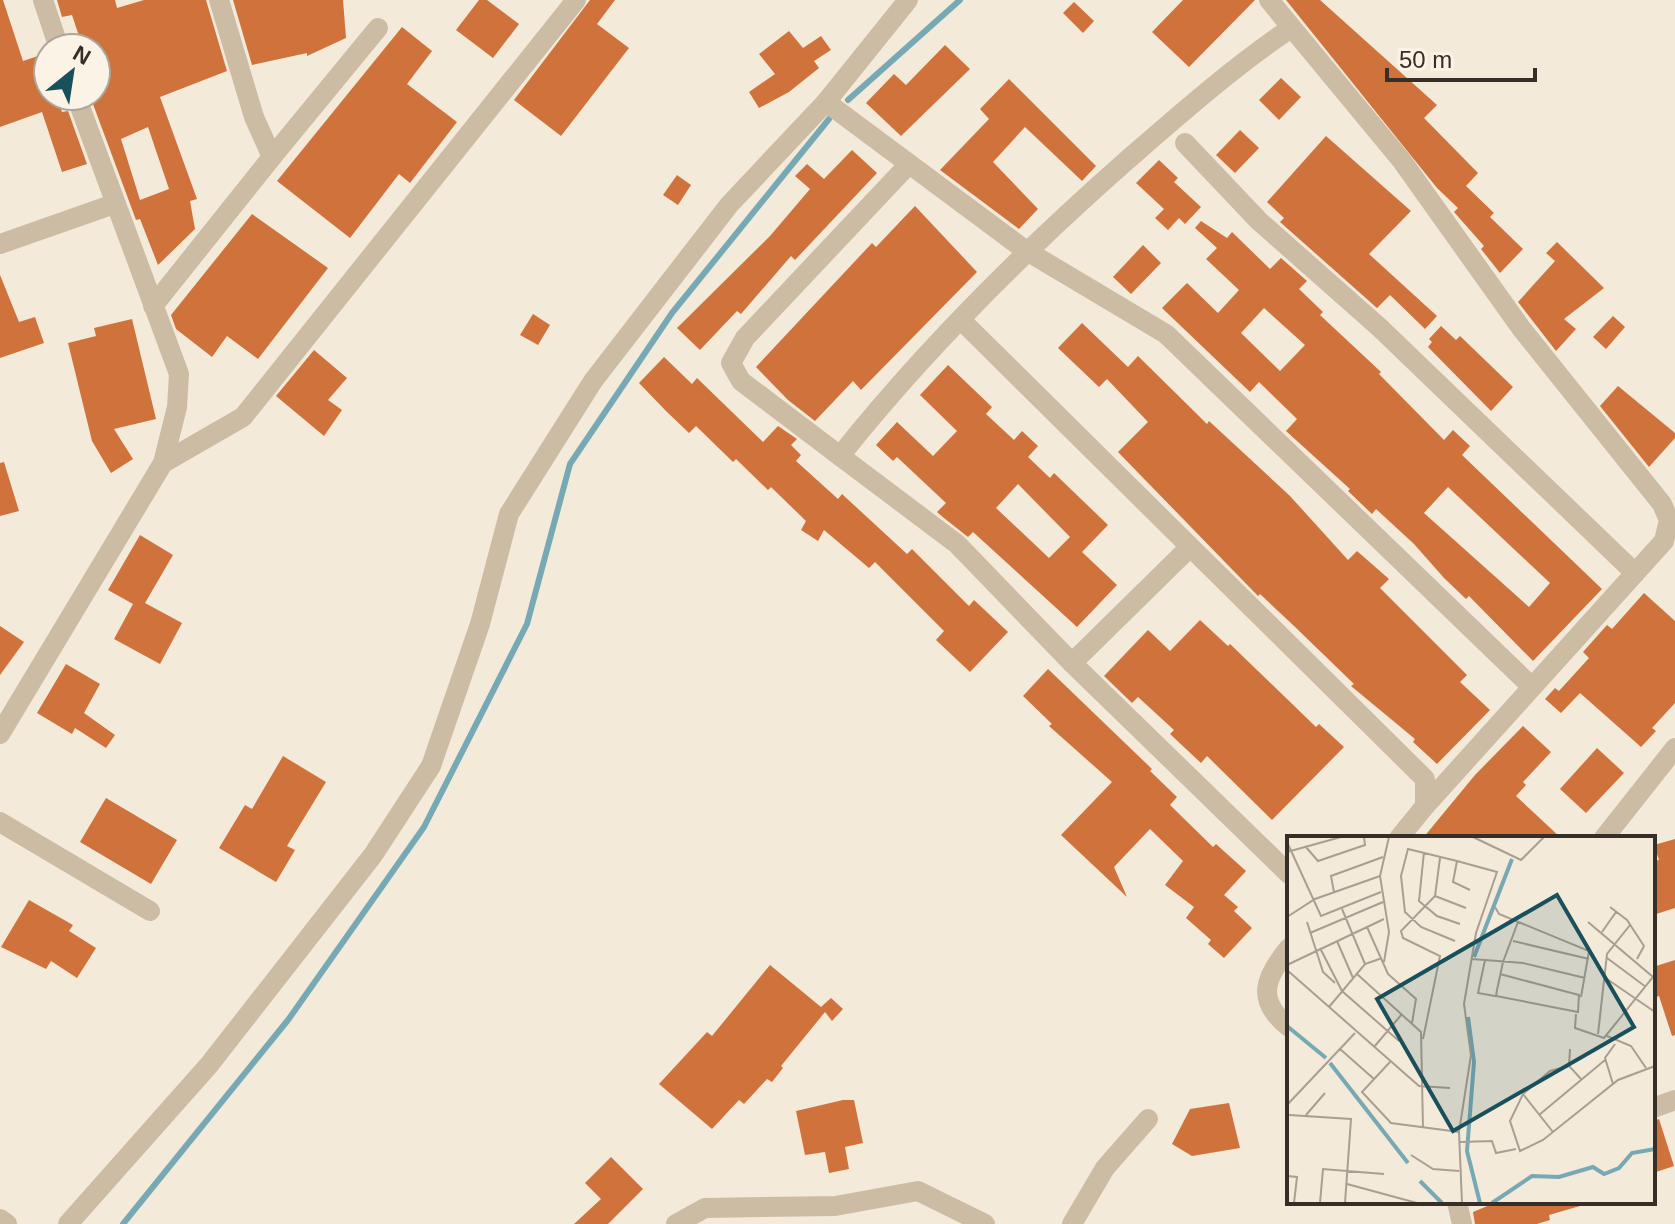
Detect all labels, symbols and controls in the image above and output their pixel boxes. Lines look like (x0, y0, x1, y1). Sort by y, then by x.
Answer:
north arrow (32, 32, 112, 112)
scale bar (1387, 32, 1535, 82)
text: N (69, 40, 95, 70)
text: 50 m (1399, 46, 1452, 73)
inset map (1287, 836, 1655, 1204)

